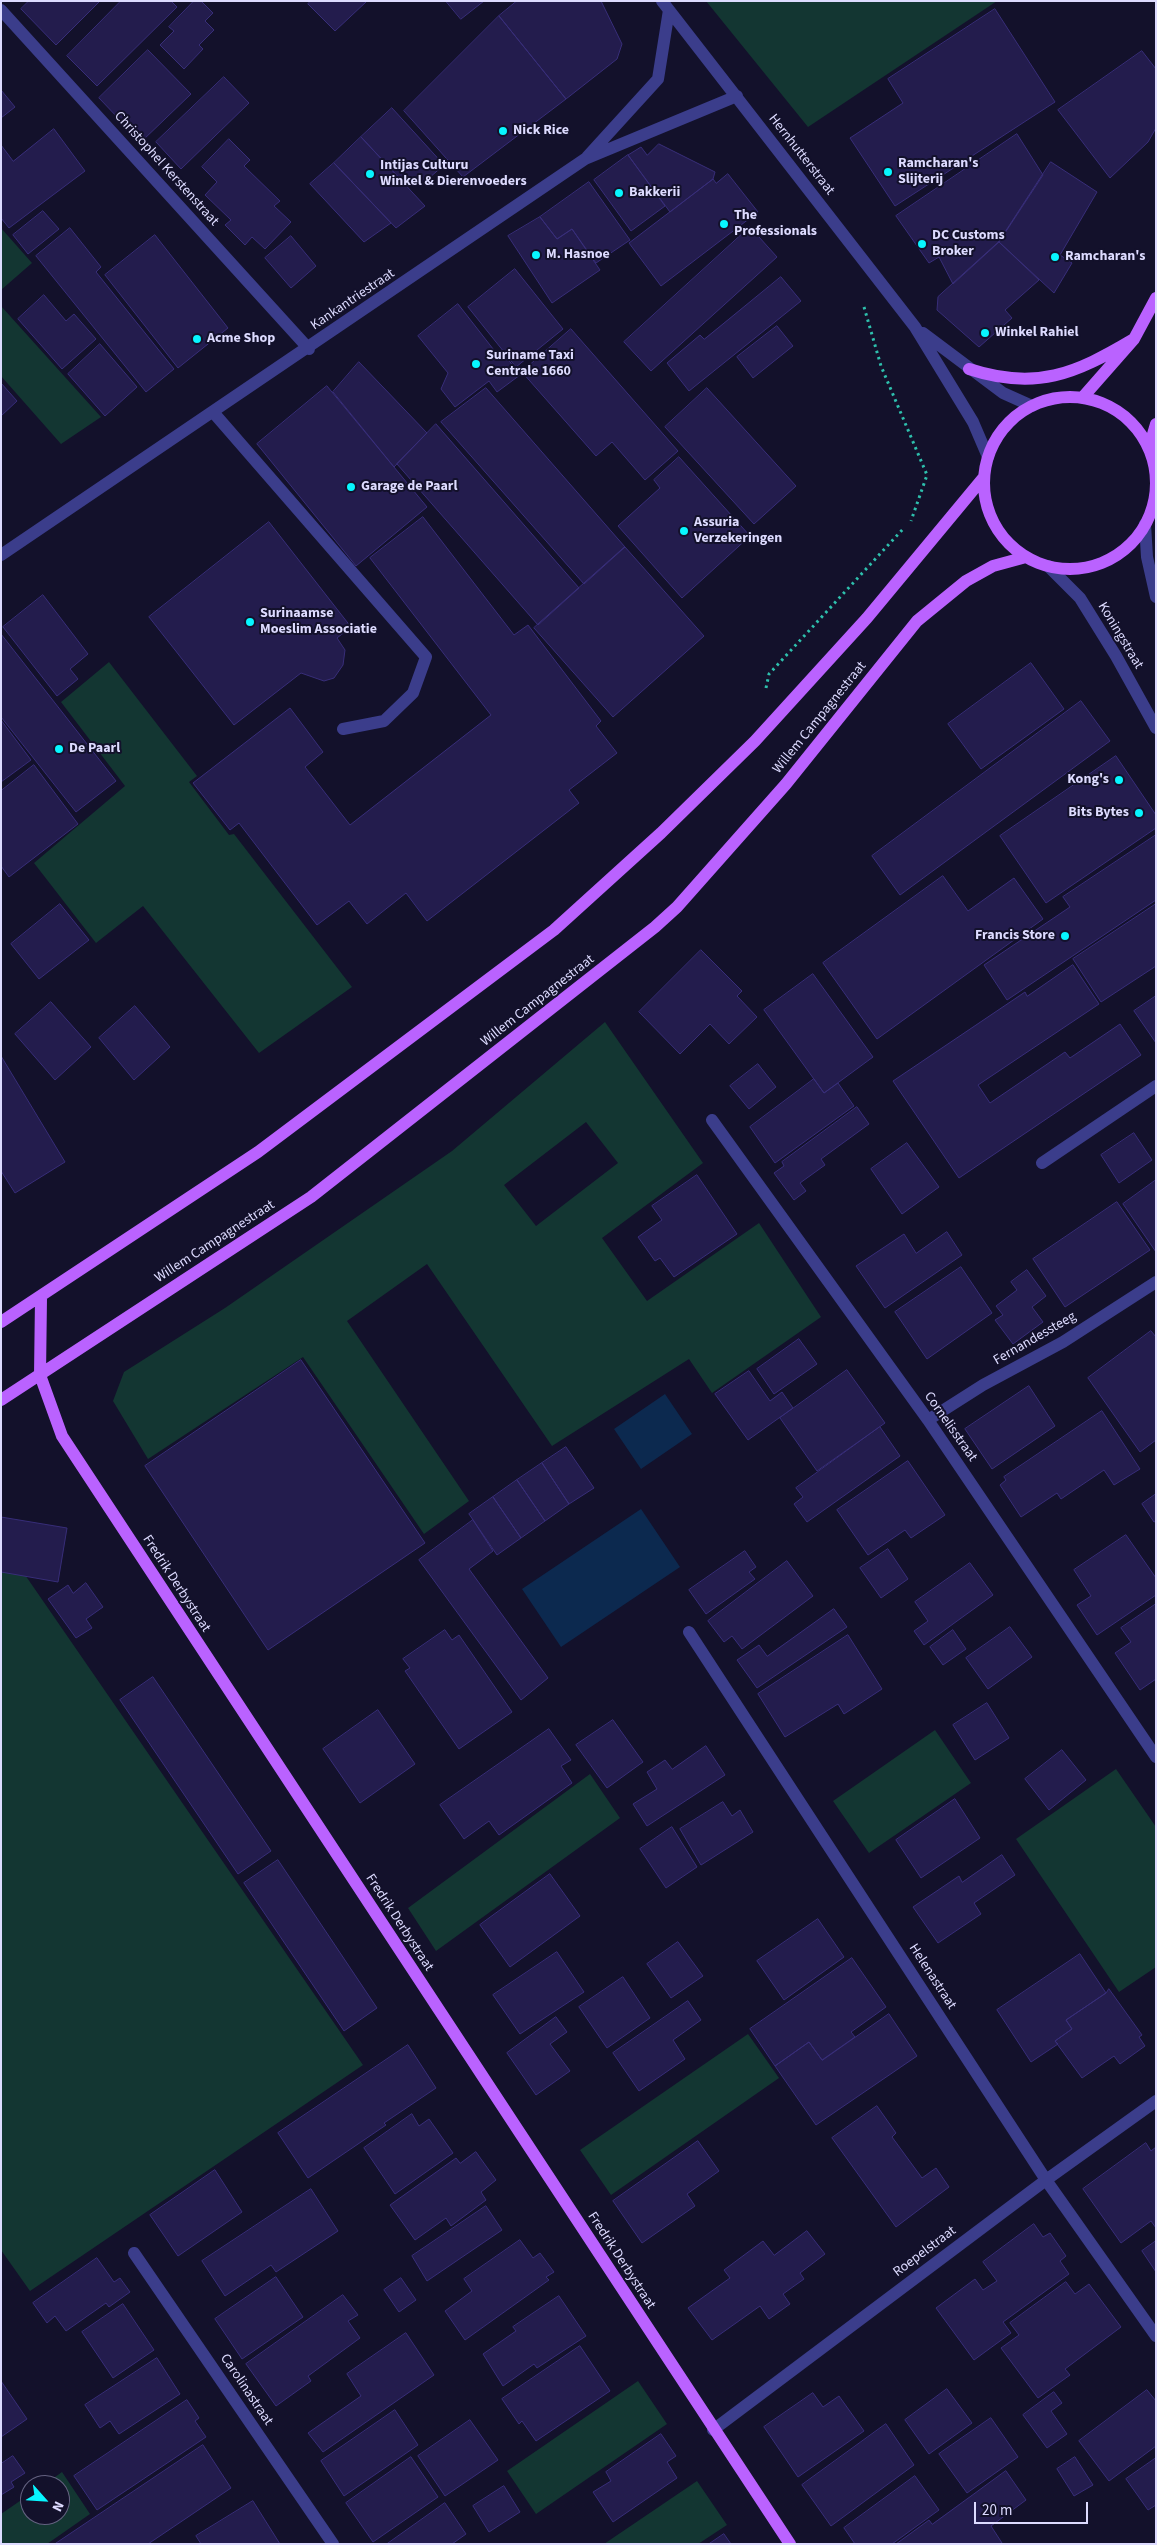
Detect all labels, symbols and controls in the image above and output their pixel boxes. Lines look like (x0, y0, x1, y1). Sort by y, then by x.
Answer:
street label: Christophel Kerstenstraat (110, 108, 222, 230)
street label: Hernhutterstraat (764, 111, 838, 199)
place label: Nick Rice (513, 123, 569, 139)
marker: Nick Rice (497, 125, 509, 137)
place label: Ramcharan's Slijterij (898, 156, 978, 188)
place label: Intijas Culturu Winkel & Dierenvoeders (380, 158, 527, 190)
marker: Ramcharan's Slijterij (882, 166, 894, 178)
marker: Intijas Culturu Winkel & Dierenvoeders (364, 168, 376, 180)
place label: Bakkerii (629, 185, 680, 201)
marker: Bakkerii (613, 187, 625, 199)
place label: The Professionals (734, 208, 817, 240)
marker: The Professionals (718, 218, 730, 230)
place label: DC Customs Broker (932, 228, 1005, 260)
marker: DC Customs Broker (916, 238, 928, 250)
place label: M. Hasnoe (546, 247, 610, 263)
marker: M. Hasnoe (530, 249, 542, 261)
place label: Ramcharan's (1065, 249, 1145, 265)
marker: Ramcharan's (1049, 251, 1061, 263)
street label: Kankantriestraat (308, 266, 398, 334)
place label: Winkel Rahiel (995, 325, 1079, 341)
marker: Winkel Rahiel (979, 327, 991, 339)
place label: Acme Shop (207, 331, 275, 347)
marker: Acme Shop (191, 333, 203, 345)
place label: Suriname Taxi Centrale 1660 (486, 348, 574, 381)
marker: Suriname Taxi Centrale 1660 (470, 358, 482, 370)
place label: Garage de Paarl (361, 479, 457, 495)
marker: Garage de Paarl (345, 481, 357, 493)
place label: Assuria Verzekeringen (694, 515, 782, 548)
marker: Assuria Verzekeringen (678, 525, 690, 537)
street label: Koningstraat (1094, 600, 1146, 672)
place label: Surinaamse Moeslim Associatie (260, 606, 377, 638)
marker: Surinaamse Moeslim Associatie (244, 616, 256, 628)
street label: Willem Campagnestraat (770, 659, 870, 777)
place label: De Paarl (69, 741, 120, 757)
marker: De Paarl (53, 743, 65, 755)
place label: Kong's (1067, 772, 1109, 788)
marker: Kong's (1113, 774, 1125, 786)
place label: Bits Bytes (1068, 805, 1129, 821)
marker: Bits Bytes (1133, 807, 1145, 819)
place label: Francis Store (975, 928, 1055, 944)
marker: Francis Store (1059, 930, 1071, 942)
street label: Willem Campagnestraat (478, 951, 598, 1051)
street label: Willem Campagnestraat (152, 1197, 278, 1287)
street label: Fernandessteeg (991, 1309, 1079, 1369)
street label: Cornelisstraat (920, 1389, 980, 1465)
street label: Fredrik Derbystraat (138, 1532, 214, 1636)
street label: Fredrik Derbystraat (361, 1871, 437, 1975)
street label: Helenastraat (905, 1941, 959, 2013)
street label: Fredrik Derbystraat (583, 2209, 659, 2313)
street label: Roepelstraat (890, 2223, 960, 2281)
street label: Carolinastraat (216, 2351, 276, 2429)
north arrow (20, 2475, 70, 2525)
scale bar (977, 2492, 1091, 2524)
text: N (47, 2498, 69, 2515)
text: 20 m (982, 2500, 1012, 2521)

